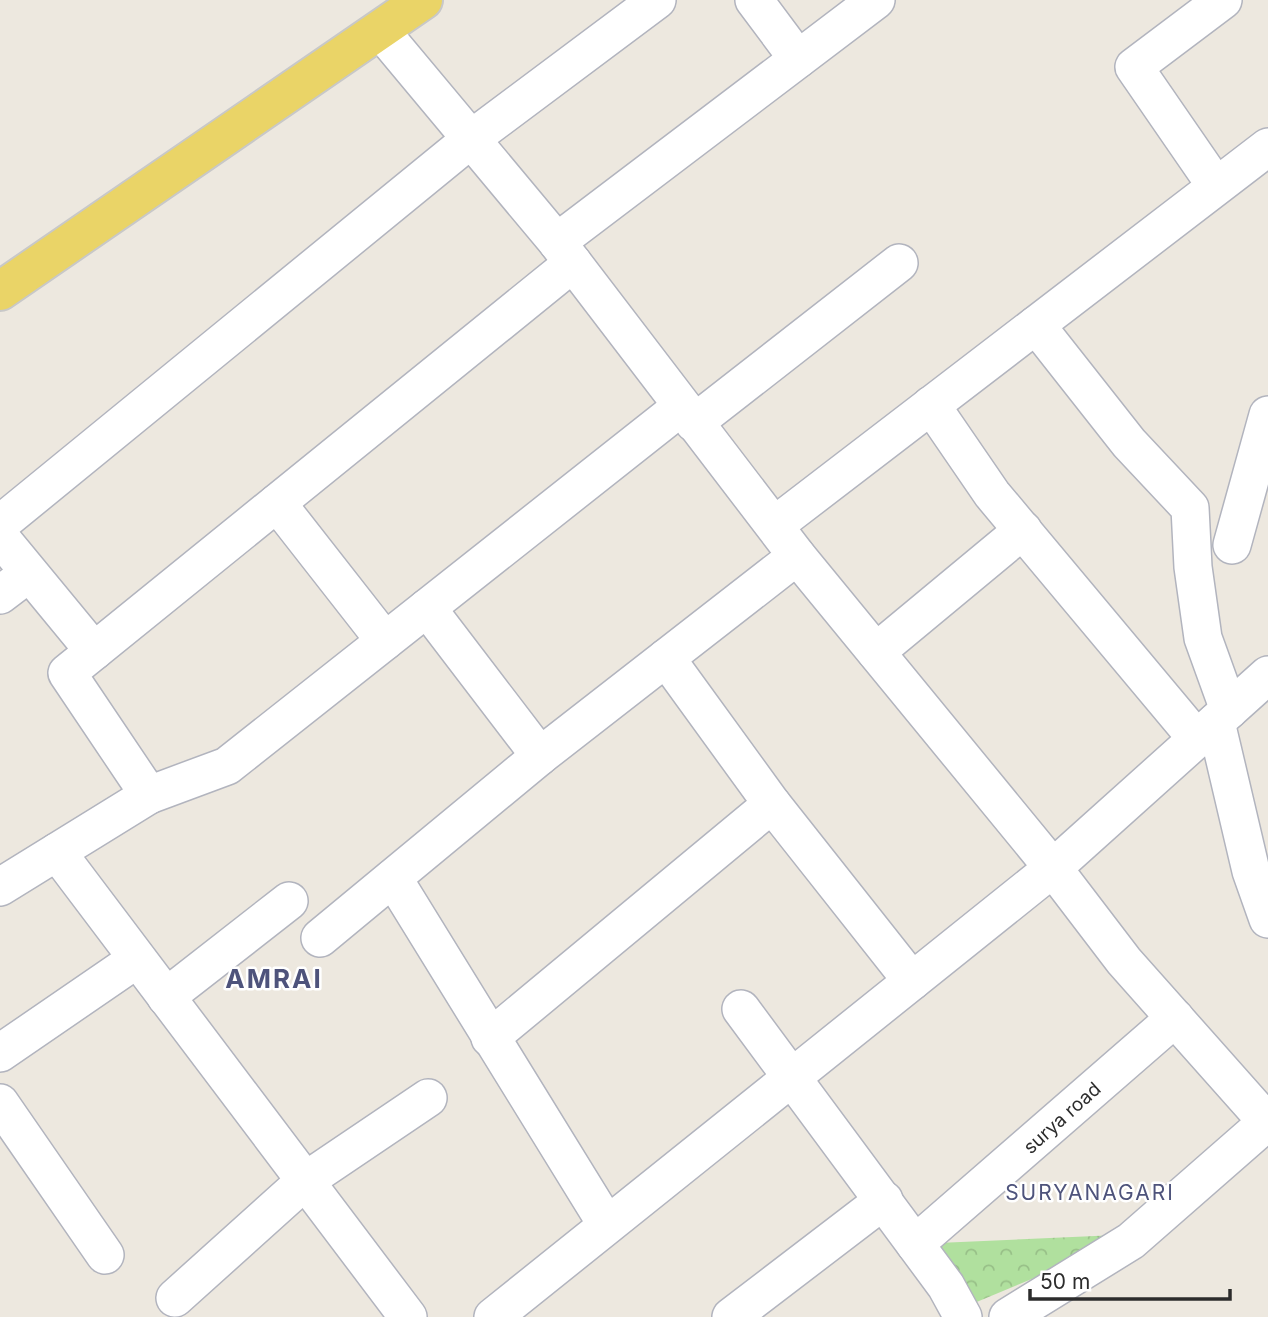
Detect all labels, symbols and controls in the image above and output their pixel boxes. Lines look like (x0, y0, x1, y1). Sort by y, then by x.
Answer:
district label: AMRAI (225, 963, 323, 994)
street label: surya road (1019, 1077, 1105, 1159)
district label: SURYANAGARI (1005, 1180, 1175, 1205)
scale bar (1030, 1258, 1230, 1302)
text: 50 m (1040, 1269, 1090, 1294)

